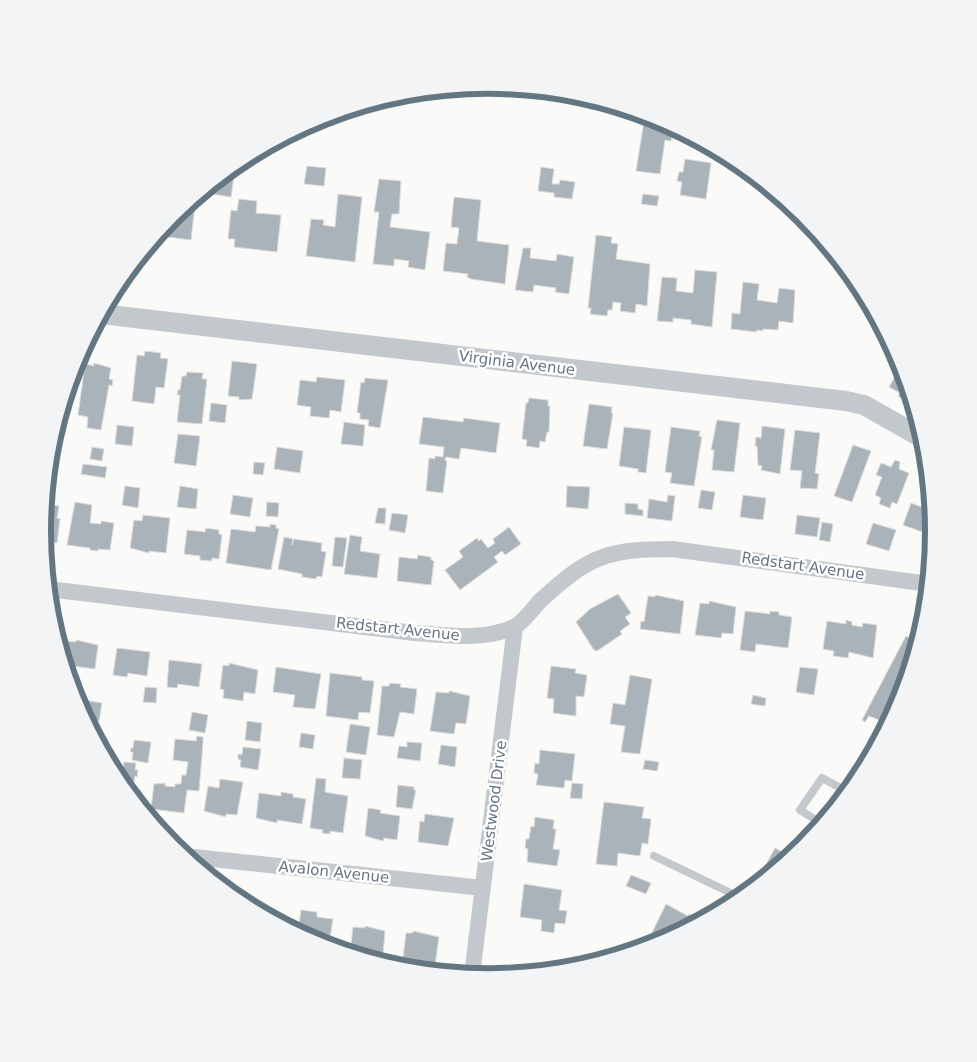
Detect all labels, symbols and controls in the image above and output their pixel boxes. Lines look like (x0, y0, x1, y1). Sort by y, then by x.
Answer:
street label: Virginia Avenue (458, 347, 576, 379)
street label: Redstart Avenue (740, 548, 866, 584)
street label: Redstart Avenue (335, 614, 461, 644)
street label: Westwood Drive (478, 739, 510, 863)
street label: Avalon Avenue (278, 857, 390, 887)

